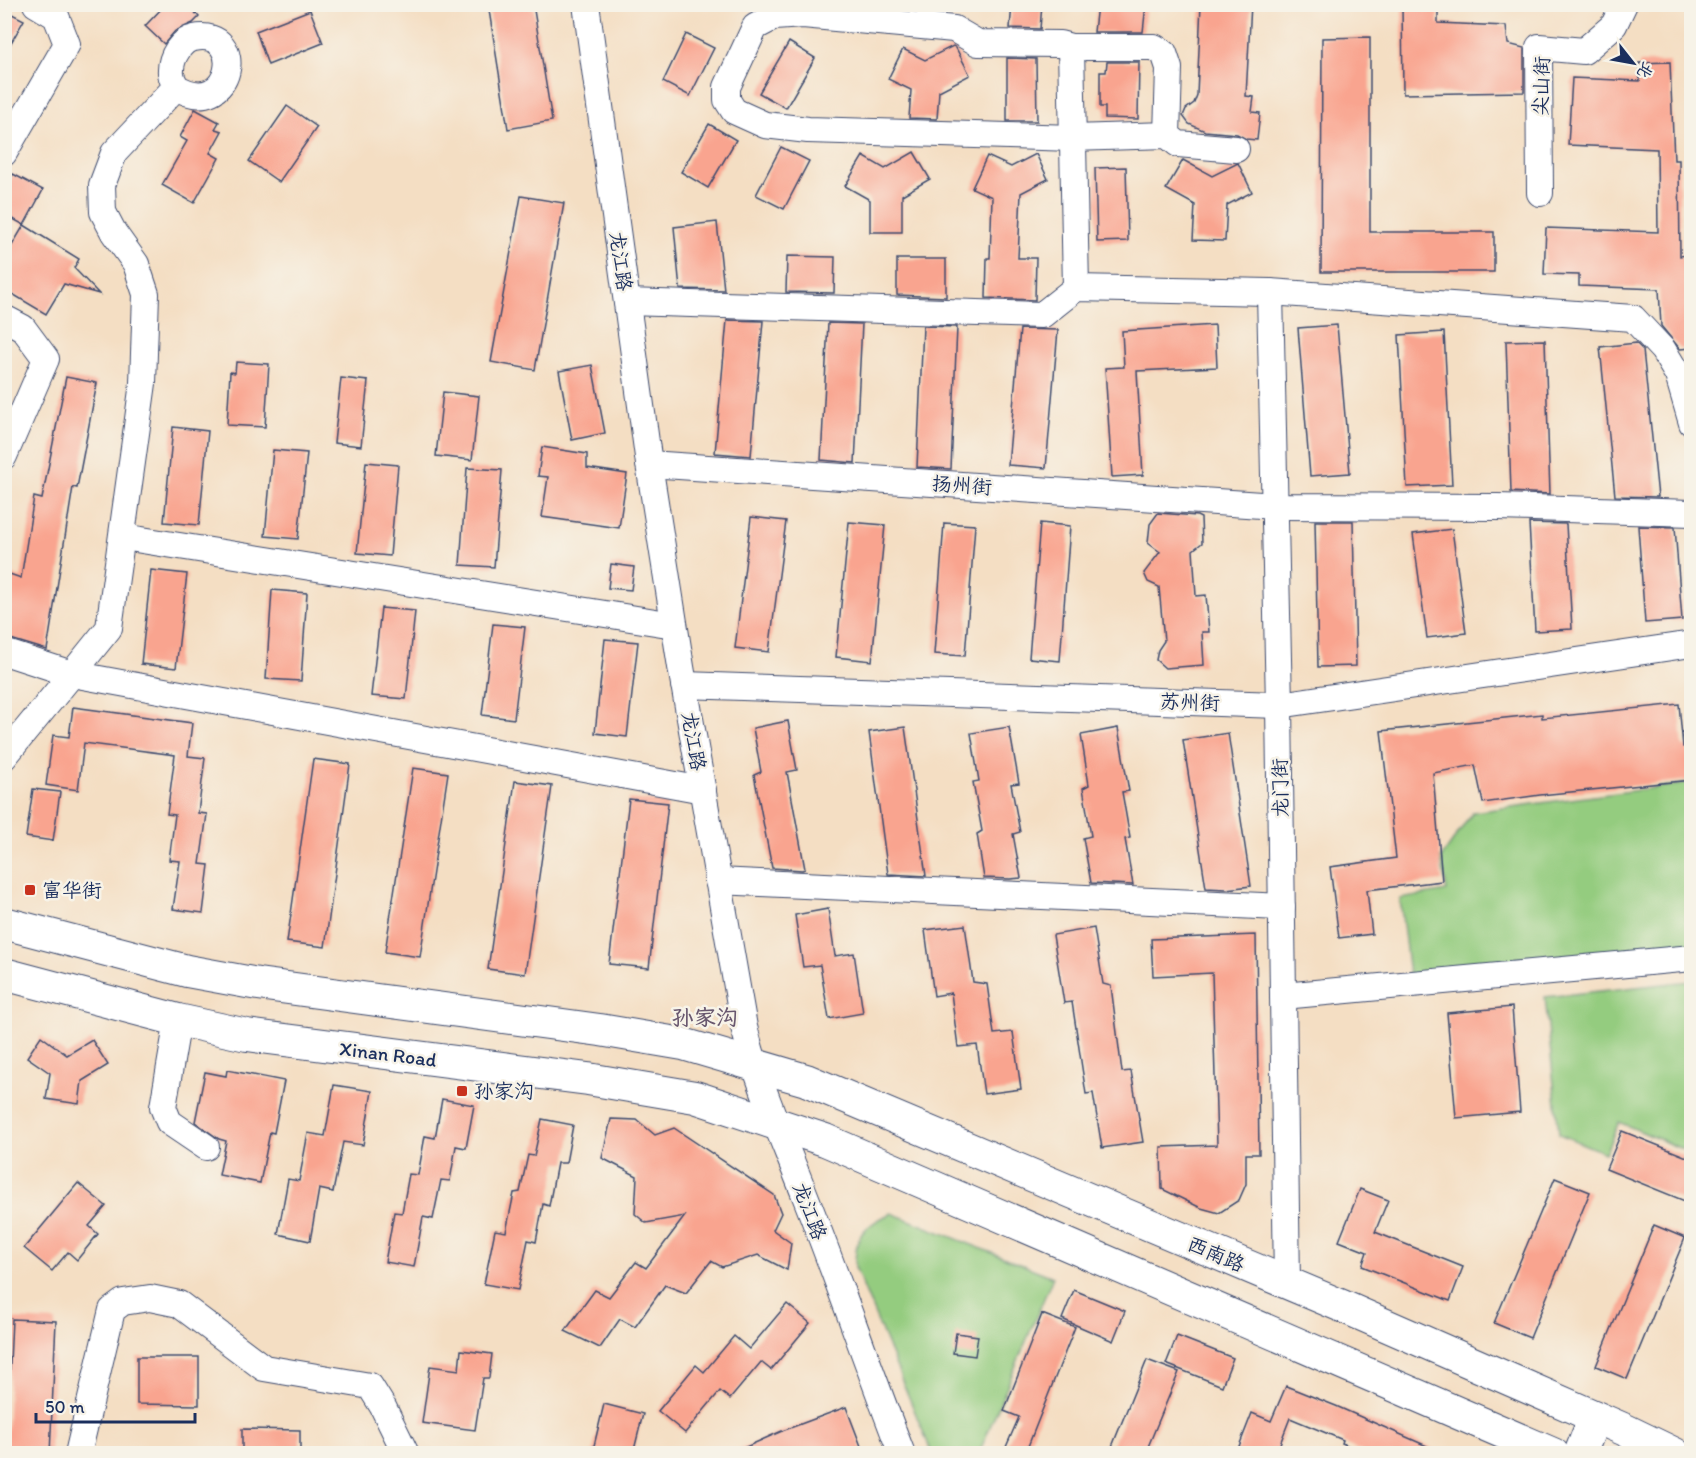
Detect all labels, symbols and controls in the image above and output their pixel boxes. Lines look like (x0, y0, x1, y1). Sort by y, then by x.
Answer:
north arrow (1603, 33, 1663, 93)
street label: 尖山街 (1528, 56, 1554, 116)
text: 北 (1633, 59, 1658, 82)
street label: 龙江路 (605, 230, 637, 293)
street label: 扬州街 (931, 471, 993, 499)
street label: 苏州街 (1160, 689, 1220, 715)
street label: 龙江路 (677, 709, 711, 774)
street label: 龙门街 (1267, 758, 1293, 818)
place label: 富华街 (42, 878, 102, 902)
marker: 富华街 (23, 883, 37, 897)
district label: 孙家沟 (672, 1004, 738, 1031)
street label: Xinan Road (338, 1036, 438, 1072)
place label: 孙家沟 (474, 1079, 534, 1103)
marker: 孙家沟 (455, 1084, 469, 1098)
street label: 龙江路 (788, 1179, 832, 1244)
street label: 西南路 (1184, 1231, 1249, 1277)
scale bar (36, 1386, 195, 1424)
text: 50 m (45, 1396, 85, 1418)

